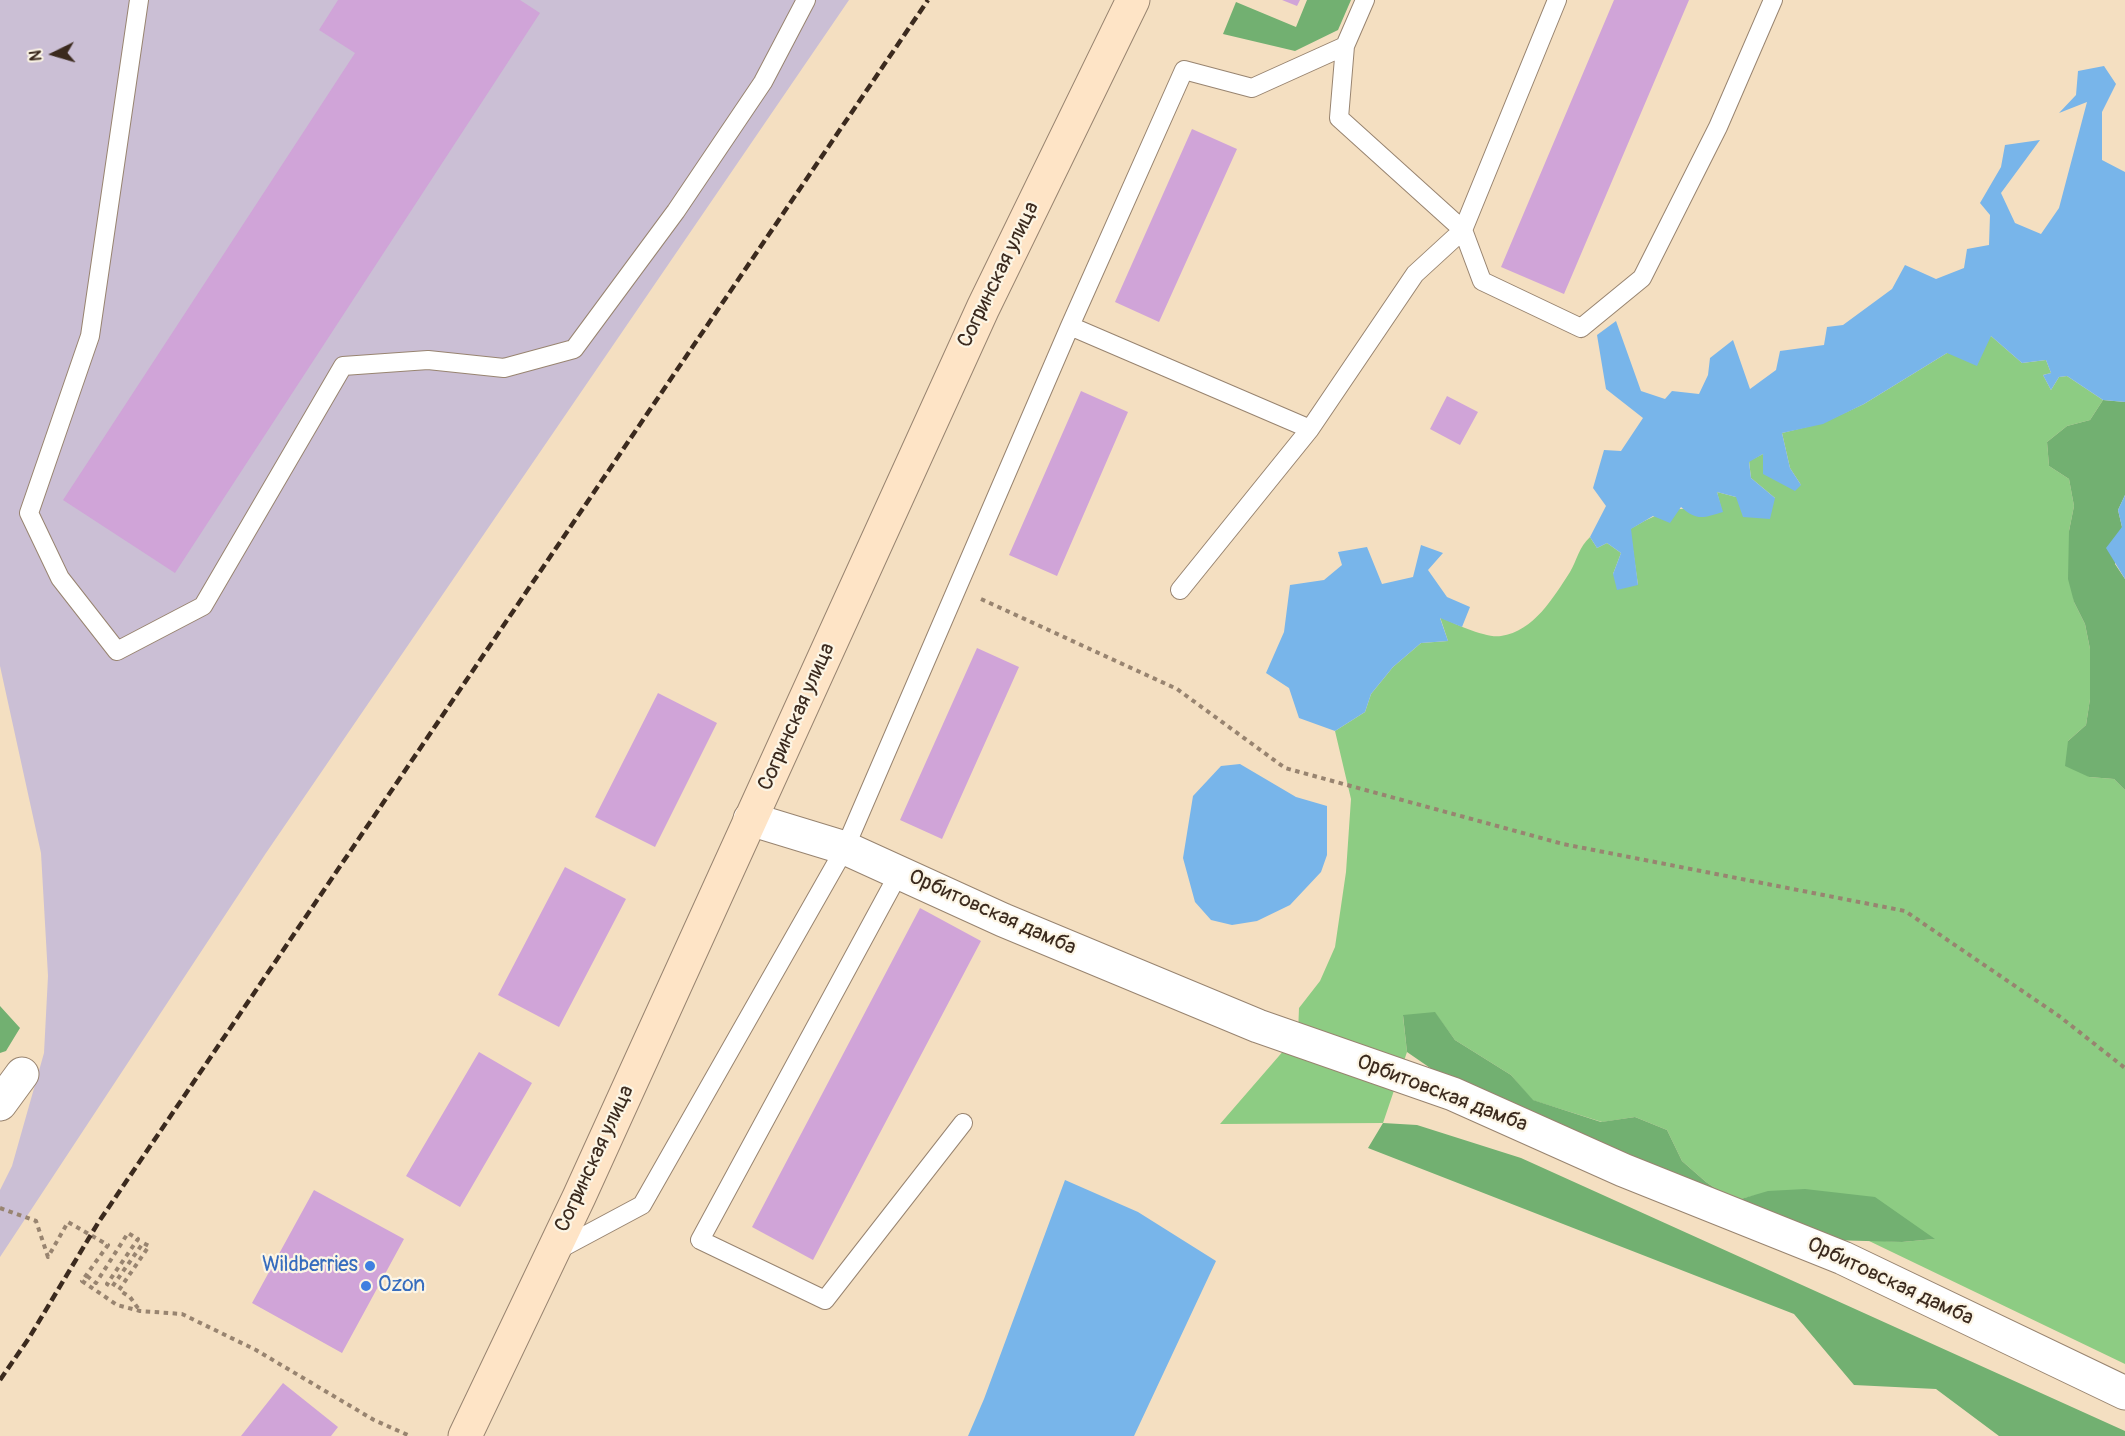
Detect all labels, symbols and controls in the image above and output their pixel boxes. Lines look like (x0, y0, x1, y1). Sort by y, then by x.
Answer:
north arrow (24, 24, 84, 84)
text: N (26, 49, 47, 62)
street label: Согринская улица (953, 198, 1045, 352)
street label: Согринская улица (753, 639, 841, 795)
street label: Орбитовская дамба (904, 865, 1080, 961)
street label: Орбитовская дамба (1353, 1050, 1531, 1138)
street label: Согринская улица (550, 1082, 640, 1236)
street label: Орбитовская дамба (1803, 1232, 1977, 1332)
place label: Wildberries (262, 1253, 358, 1279)
marker: Wildberries (363, 1259, 377, 1273)
place label: Ozon (378, 1273, 425, 1299)
marker: Ozon (359, 1279, 373, 1293)

